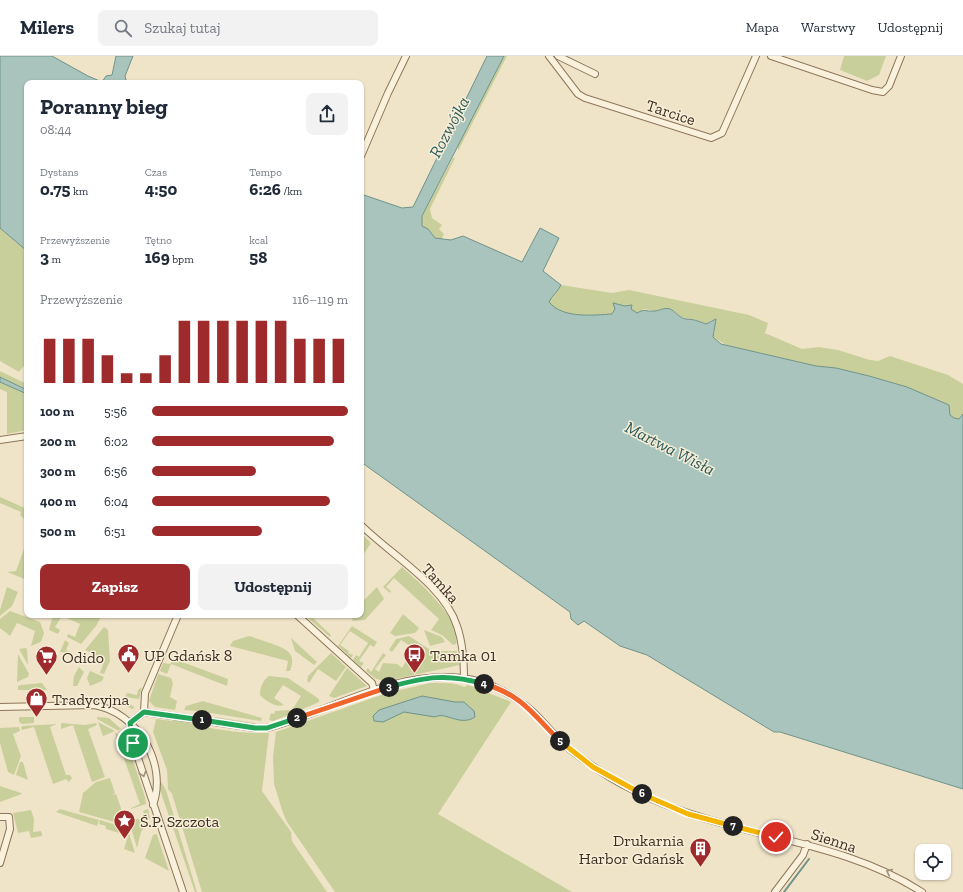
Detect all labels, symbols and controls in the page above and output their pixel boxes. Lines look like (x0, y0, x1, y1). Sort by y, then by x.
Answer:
search box (98, 10, 378, 46)
text: Milers (20, 16, 74, 39)
icon: search (112, 17, 134, 39)
text: Szukaj tutaj (144, 19, 220, 37)
text: Mapa (746, 19, 779, 36)
text: Warstwy (801, 19, 855, 36)
text: Udostępnij (877, 19, 943, 36)
text: Poranny bieg (40, 93, 168, 120)
button: share (306, 93, 348, 135)
water label: Rozwójka (425, 93, 473, 161)
street label: Tarcice (644, 96, 698, 129)
text: 08:44 (40, 122, 71, 137)
text: Dystans (40, 166, 79, 179)
text: Czas (145, 166, 167, 179)
text: Tempo (249, 166, 282, 179)
text: 0.75 (40, 179, 71, 199)
text: 4:50 (145, 179, 177, 199)
text: 6:26 (249, 179, 281, 199)
text: km (71, 185, 88, 198)
text: /km (281, 185, 302, 198)
text: Przewyższenie (40, 234, 110, 247)
text: Tętno (145, 234, 172, 247)
text: kcal (249, 234, 268, 247)
text: 3 (40, 247, 49, 267)
text: 169 (145, 247, 170, 267)
text: 58 (249, 247, 267, 267)
text: m (49, 253, 61, 266)
text: bpm (170, 253, 194, 266)
text: Przewyższenie (40, 292, 123, 307)
text: 116–119 m (292, 292, 348, 307)
text: 100 m (40, 404, 74, 419)
text: 5:56 (104, 404, 127, 419)
water label: Martwa Wisła (622, 417, 718, 479)
text: 200 m (40, 434, 76, 449)
text: 6:02 (104, 434, 128, 449)
text: 300 m (40, 464, 76, 479)
text: 6:56 (104, 464, 127, 479)
text: 400 m (40, 494, 76, 509)
text: 6:04 (104, 494, 128, 509)
text: 500 m (40, 524, 76, 539)
text: 6:51 (104, 524, 125, 539)
street label: Tamka (418, 559, 464, 607)
button: Zapisz (40, 564, 190, 610)
button: Udostępnij (198, 564, 348, 610)
public building icon: UP Gdańsk 8 (116, 642, 142, 675)
bus stop icon: Tamka 01 (402, 642, 428, 675)
supermarket icon: Odido (34, 644, 60, 677)
place label: UP Gdańsk 8 (144, 646, 232, 665)
place label: Tamka 01 (430, 646, 496, 665)
place label: Odido (62, 648, 104, 667)
pin: 4 (474, 674, 494, 694)
pin: 3 (379, 677, 399, 697)
text: 4 (481, 677, 487, 690)
text: 3 (386, 680, 392, 693)
shop icon: Tradycyjna (24, 686, 50, 719)
place label: Tradycyjna (52, 690, 129, 709)
pin: 2 (287, 708, 307, 728)
pin: 1 (192, 710, 212, 730)
text: 2 (294, 711, 300, 724)
text: 1 (200, 713, 204, 726)
pin (116, 726, 150, 760)
pin: 5 (550, 731, 570, 751)
icon: arrive (122, 732, 144, 754)
text: 5 (557, 734, 563, 747)
one-way arrow (138, 771, 147, 778)
pin: 6 (632, 784, 652, 804)
text: 6 (639, 787, 645, 800)
place icon: Ś.P. Szczota (112, 808, 138, 841)
place label: Ś.P. Szczota (140, 812, 219, 831)
pin: 7 (723, 816, 743, 836)
text: 7 (730, 819, 736, 832)
pin (759, 820, 793, 854)
street label: Sienna (809, 824, 859, 857)
icon: check (765, 826, 787, 848)
place label: Drukarnia Harbor Gdańsk (579, 831, 685, 868)
building icon: Drukarnia Harbor Gdańsk (687, 836, 713, 869)
map controls (915, 844, 951, 880)
button: locate (915, 844, 951, 880)
one-way arrow (885, 869, 892, 877)

